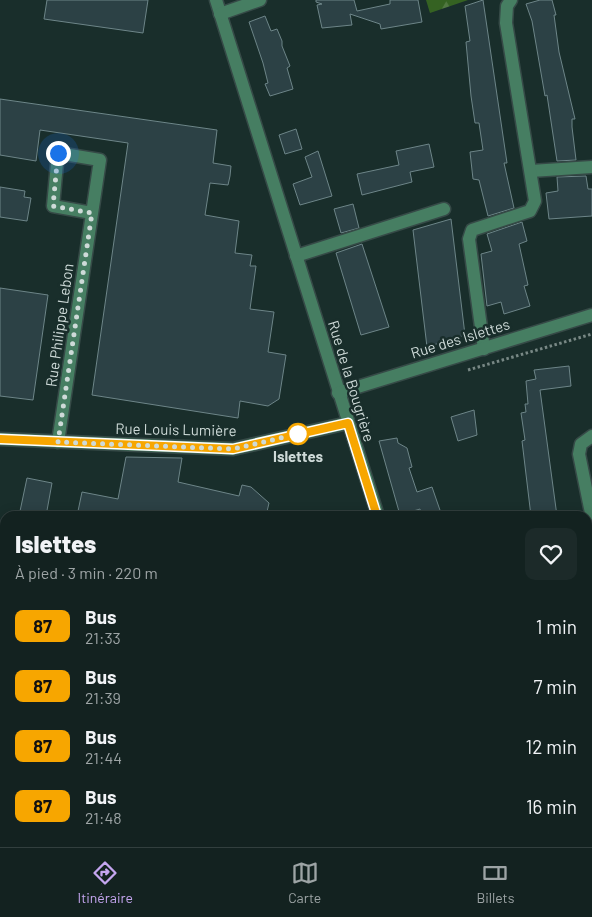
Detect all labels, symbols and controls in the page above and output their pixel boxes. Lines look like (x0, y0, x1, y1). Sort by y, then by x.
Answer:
your location (46, 141, 71, 166)
street label: Rue Philippe Lebon (41, 262, 77, 388)
street label: Rue des Islettes (408, 314, 512, 362)
street label: Rue de la Bougrière (325, 318, 379, 444)
street label: Rue Louis Lumière (115, 419, 237, 439)
marker: Islettes (287, 423, 309, 445)
place label: Islettes (273, 447, 323, 465)
button: heart (525, 528, 577, 580)
text: Islettes (15, 529, 96, 558)
text: À pied · 3 min · 220 m (15, 563, 158, 582)
text: Bus (85, 605, 117, 628)
text: 87 (33, 615, 52, 637)
text: 1 min (536, 615, 577, 638)
text: 21:33 (85, 628, 121, 647)
text: Bus (85, 665, 117, 688)
text: 87 (33, 675, 52, 697)
text: 7 min (533, 675, 577, 698)
text: 21:39 (85, 688, 121, 707)
text: Bus (85, 725, 117, 748)
text: 87 (33, 735, 52, 757)
text: 12 min (526, 735, 577, 758)
text: 21:44 (85, 748, 122, 767)
text: Bus (85, 785, 117, 808)
text: 87 (33, 795, 52, 817)
text: 16 min (526, 795, 577, 818)
text: 21:48 (85, 808, 122, 827)
tab: Itinéraire (78, 859, 133, 906)
tab: Carte (288, 859, 321, 906)
tab: Billets (476, 859, 514, 906)

